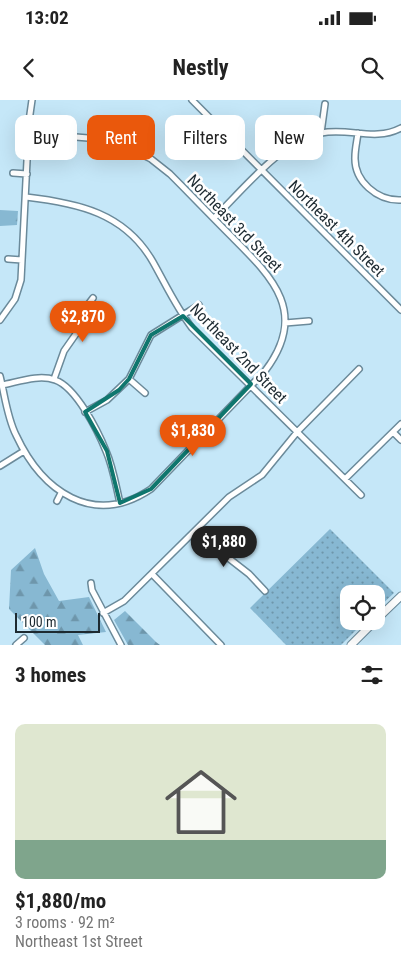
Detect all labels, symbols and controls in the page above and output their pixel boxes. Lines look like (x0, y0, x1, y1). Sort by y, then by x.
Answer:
text: 13:02 (25, 6, 69, 29)
icon: back (15, 54, 43, 82)
icon: search (358, 54, 386, 82)
text: Nestly (172, 55, 229, 80)
chip: Buy (15, 115, 77, 160)
chip: Rent (87, 115, 155, 160)
chip: Filters (165, 115, 245, 160)
chip: New (255, 115, 323, 160)
street label: Northeast 3rd Street (183, 171, 286, 276)
street label: Northeast 4th Street (285, 176, 389, 281)
pin: $2,870 (42, 300, 124, 343)
street label: Northeast 2nd Street (186, 300, 291, 407)
text: $2,870 (61, 307, 105, 326)
pin: $1,830 (152, 414, 234, 457)
text: $1,830 (171, 421, 215, 440)
pin: $1,880 (183, 526, 265, 568)
text: $1,880 (202, 532, 246, 551)
map controls (340, 585, 385, 630)
button: locate (340, 585, 385, 630)
scale bar (15, 610, 100, 633)
text: 100 m (22, 614, 57, 630)
icon: filters (358, 661, 386, 689)
text: 3 homes (15, 663, 86, 687)
icon: home (156, 757, 246, 847)
text: $1,880/mo (15, 889, 106, 913)
text: 3 rooms · 92 m² (15, 913, 115, 932)
text: Northeast 1st Street (15, 932, 143, 951)

